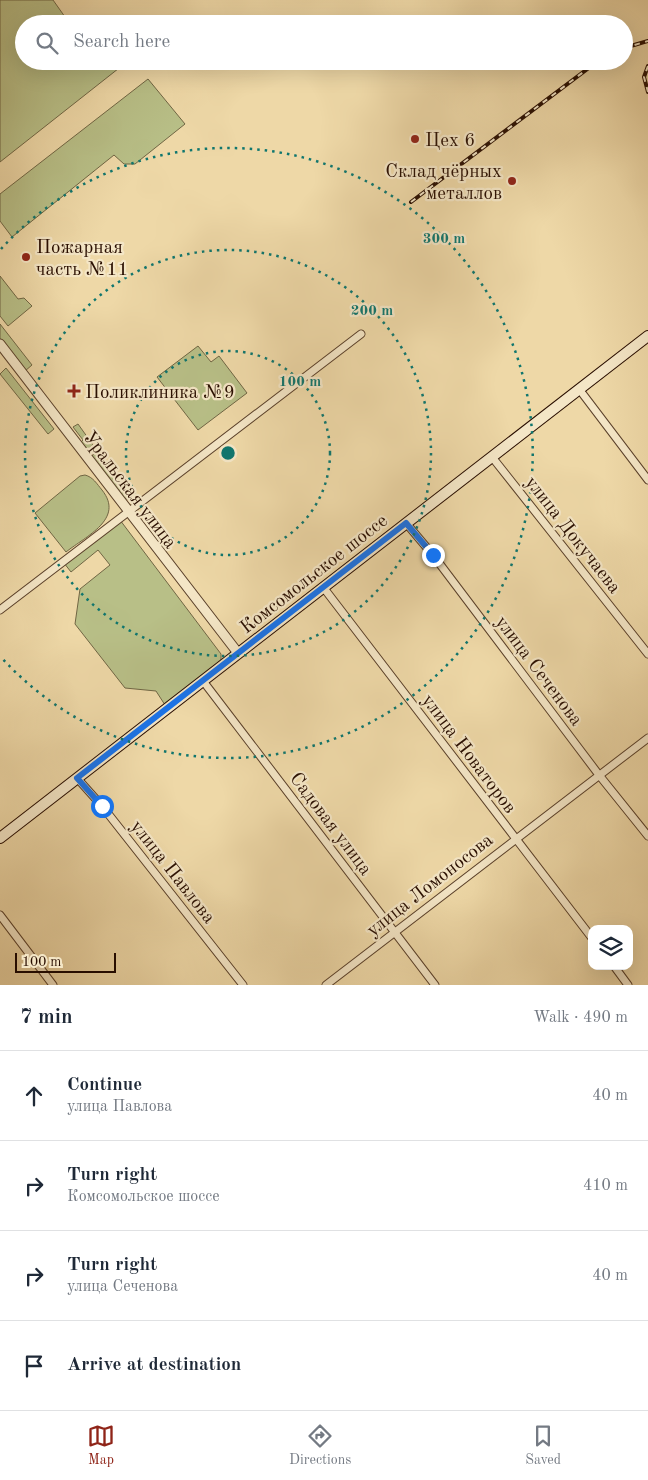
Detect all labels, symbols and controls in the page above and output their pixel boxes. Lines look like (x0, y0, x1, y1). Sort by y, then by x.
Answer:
search box (15, 15, 633, 70)
icon: search (33, 29, 61, 57)
text: Search here (73, 33, 170, 52)
place label: Цех 6 (425, 132, 475, 151)
marker: Цех 6 (409, 133, 421, 145)
place label: Склад чёрных металлов (385, 163, 502, 204)
marker: Склад чёрных металлов (506, 175, 518, 187)
text: 300 m (423, 232, 465, 247)
place label: Пожарная часть №11 (36, 239, 129, 280)
marker: Пожарная часть №11 (20, 251, 32, 263)
text: 200 m (351, 304, 393, 319)
text: 100 m (279, 375, 321, 390)
marker: Поликлиника №9 (67, 384, 81, 398)
place label: Поликлиника №9 (85, 384, 235, 403)
street label: Уральская улица (79, 428, 180, 553)
centre of rings (219, 444, 237, 462)
street label: улица Докучаева (520, 473, 624, 598)
street label: Комсомольское шоссе (237, 512, 392, 638)
route end (422, 544, 445, 567)
street label: улица Сеченова (491, 613, 586, 730)
street label: улица Новаторов (417, 691, 519, 818)
street label: Садовая улица (285, 770, 375, 880)
route start (91, 795, 114, 818)
street label: улица Павлова (126, 817, 218, 928)
street label: улица Ломоносова (364, 831, 498, 941)
map controls (588, 925, 633, 970)
button: layers (588, 925, 633, 970)
scale bar (15, 950, 116, 973)
text: 100 m (22, 955, 61, 969)
text: 7 min (20, 1007, 73, 1028)
text: Walk · 490 m (533, 1010, 628, 1026)
text: Continue (67, 1076, 142, 1095)
icon: ahead (20, 1082, 48, 1110)
text: 40 m (592, 1088, 628, 1104)
text: улица Павлова (67, 1099, 172, 1115)
text: Turn right (67, 1166, 157, 1185)
icon: right (20, 1172, 48, 1200)
text: 410 m (583, 1178, 628, 1194)
text: Комсомольское шоссе (67, 1189, 220, 1205)
text: Turn right (67, 1256, 157, 1275)
icon: right (20, 1262, 48, 1290)
text: 40 m (592, 1268, 628, 1284)
text: улица Сеченова (67, 1279, 178, 1295)
icon: arrive (20, 1352, 48, 1380)
text: Arrive at destination (67, 1356, 241, 1375)
tab: Map (87, 1422, 115, 1469)
tab: Directions (289, 1422, 351, 1469)
tab: Saved (525, 1422, 561, 1469)

